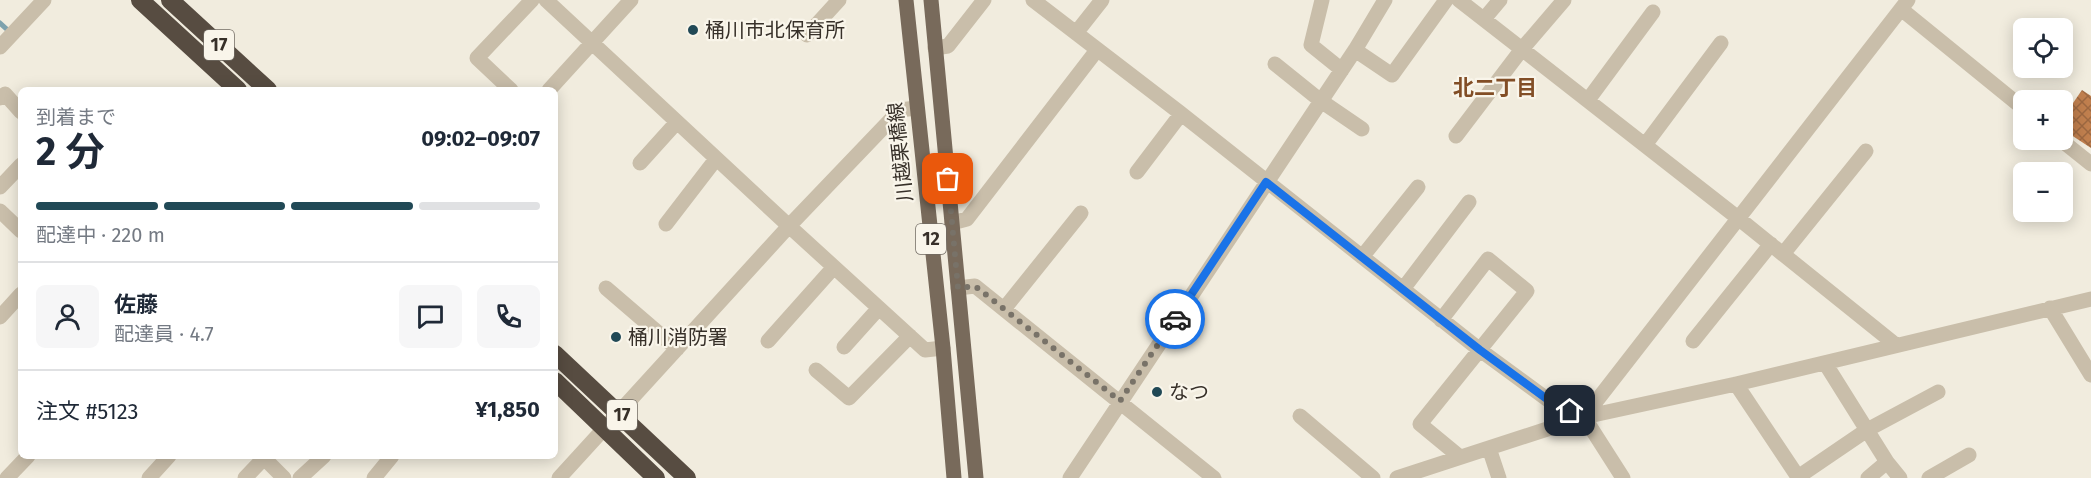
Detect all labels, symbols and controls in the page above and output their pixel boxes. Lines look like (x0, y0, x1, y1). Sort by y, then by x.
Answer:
place label: 桶川市北保育所 (705, 18, 845, 42)
map controls (2013, 18, 2073, 222)
button: locate (2013, 18, 2073, 78)
marker: 桶川市北保育所 (686, 23, 700, 37)
road number: 17 (204, 30, 234, 60)
district label: 北二丁目 (1453, 75, 1537, 101)
button: + (2013, 90, 2073, 150)
street label: 川越栗橋線 (883, 101, 917, 203)
text: 到着まで (36, 105, 116, 129)
text: 09:02–09:07 (421, 125, 540, 152)
text: 2 分 (36, 129, 104, 175)
pin (922, 153, 973, 204)
icon: bag (931, 162, 964, 195)
button: − (2013, 162, 2073, 222)
text: 配達中 · 220 m (36, 223, 165, 247)
road number: 12 (916, 224, 946, 254)
button: person (36, 285, 99, 348)
button: chat (399, 285, 462, 348)
button: phone (477, 285, 540, 348)
courier (1145, 289, 1205, 349)
text: 佐藤 (114, 291, 158, 318)
icon: car (1159, 303, 1192, 336)
text: 配達員 · 4.7 (114, 322, 214, 346)
place label: 桶川消防署 (628, 325, 728, 349)
marker: 桶川消防署 (609, 330, 623, 344)
place label: なつ (1169, 380, 1209, 404)
marker: なつ (1150, 385, 1164, 399)
pin (1544, 385, 1595, 436)
icon: home (1553, 394, 1586, 427)
text: ¥1,850 (475, 396, 540, 423)
text: 注文 #5123 (36, 398, 138, 425)
road number: 17 (607, 400, 637, 430)

